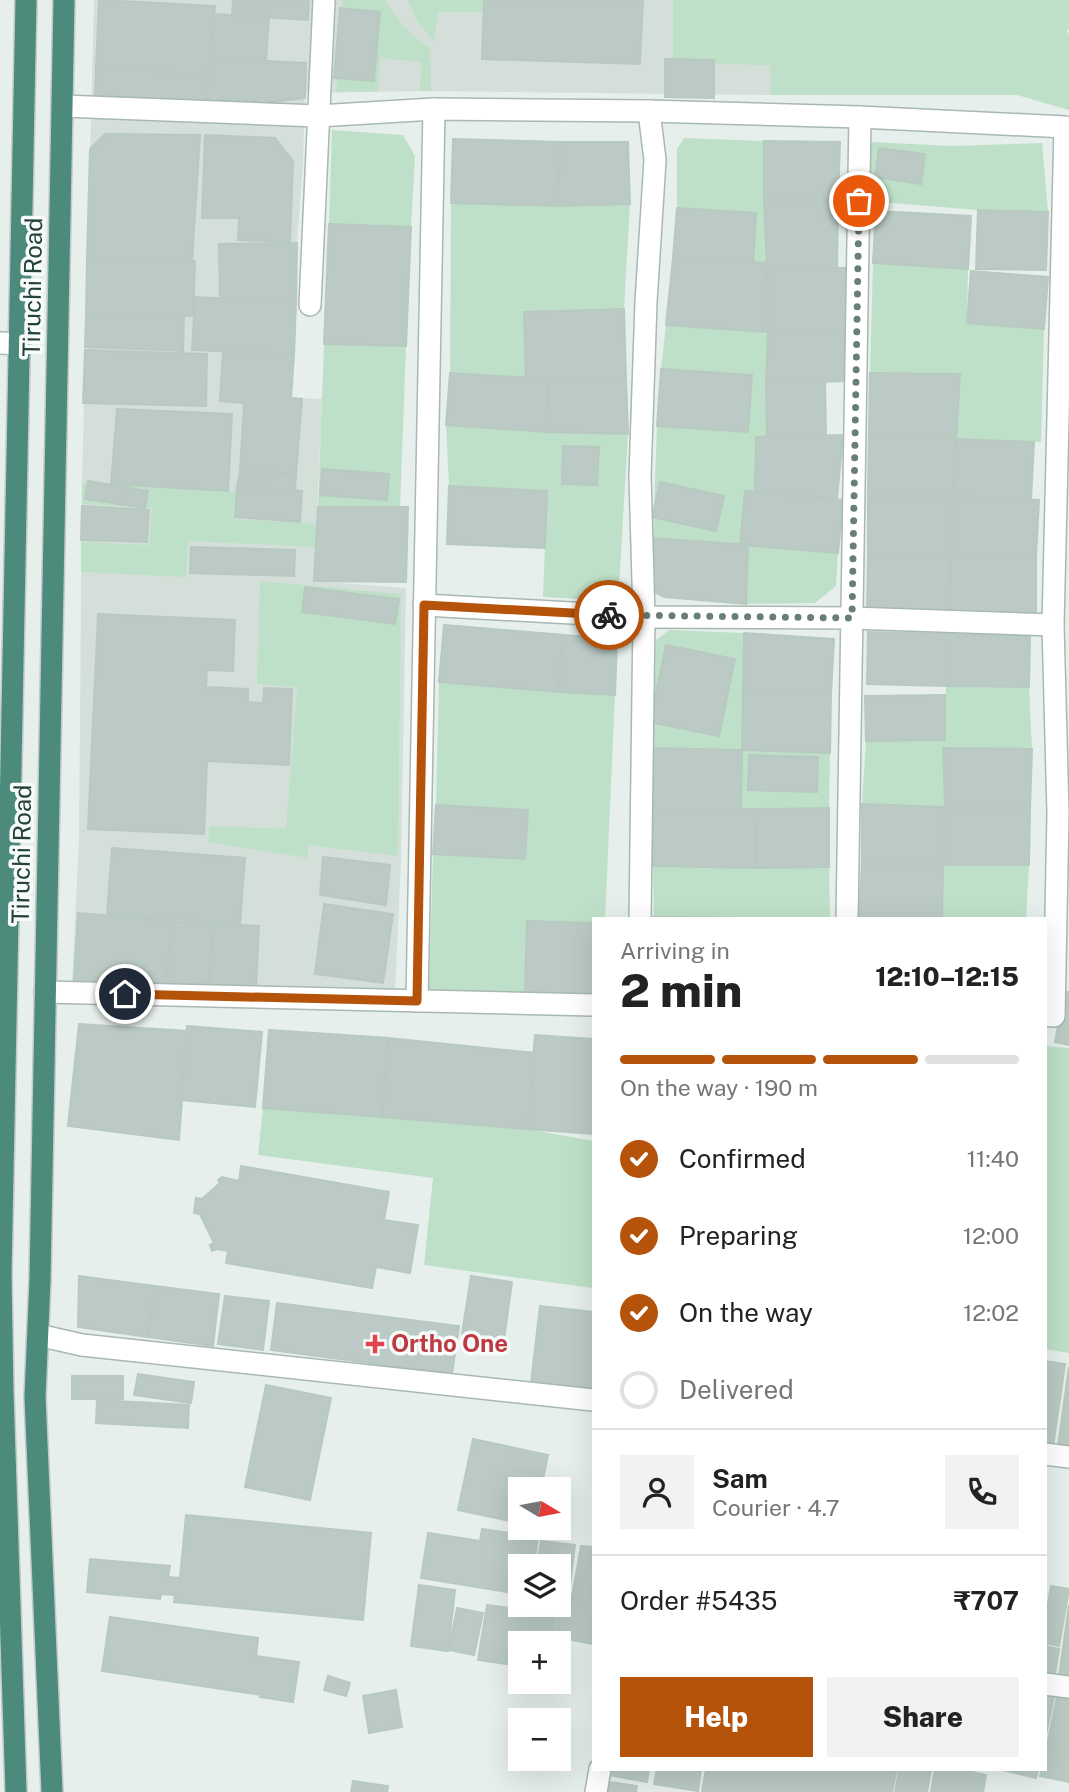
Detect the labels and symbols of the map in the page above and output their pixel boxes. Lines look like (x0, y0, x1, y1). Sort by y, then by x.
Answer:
pin (829, 171, 889, 231)
street label: Tiruchi Road (17, 217, 47, 357)
courier (574, 580, 644, 650)
street label: Tiruchi Road (6, 784, 36, 924)
pin (95, 964, 155, 1024)
place label: Ortho One (391, 1329, 508, 1357)
marker: Ortho One (365, 1334, 385, 1354)
north arrow (508, 1477, 570, 1540)

